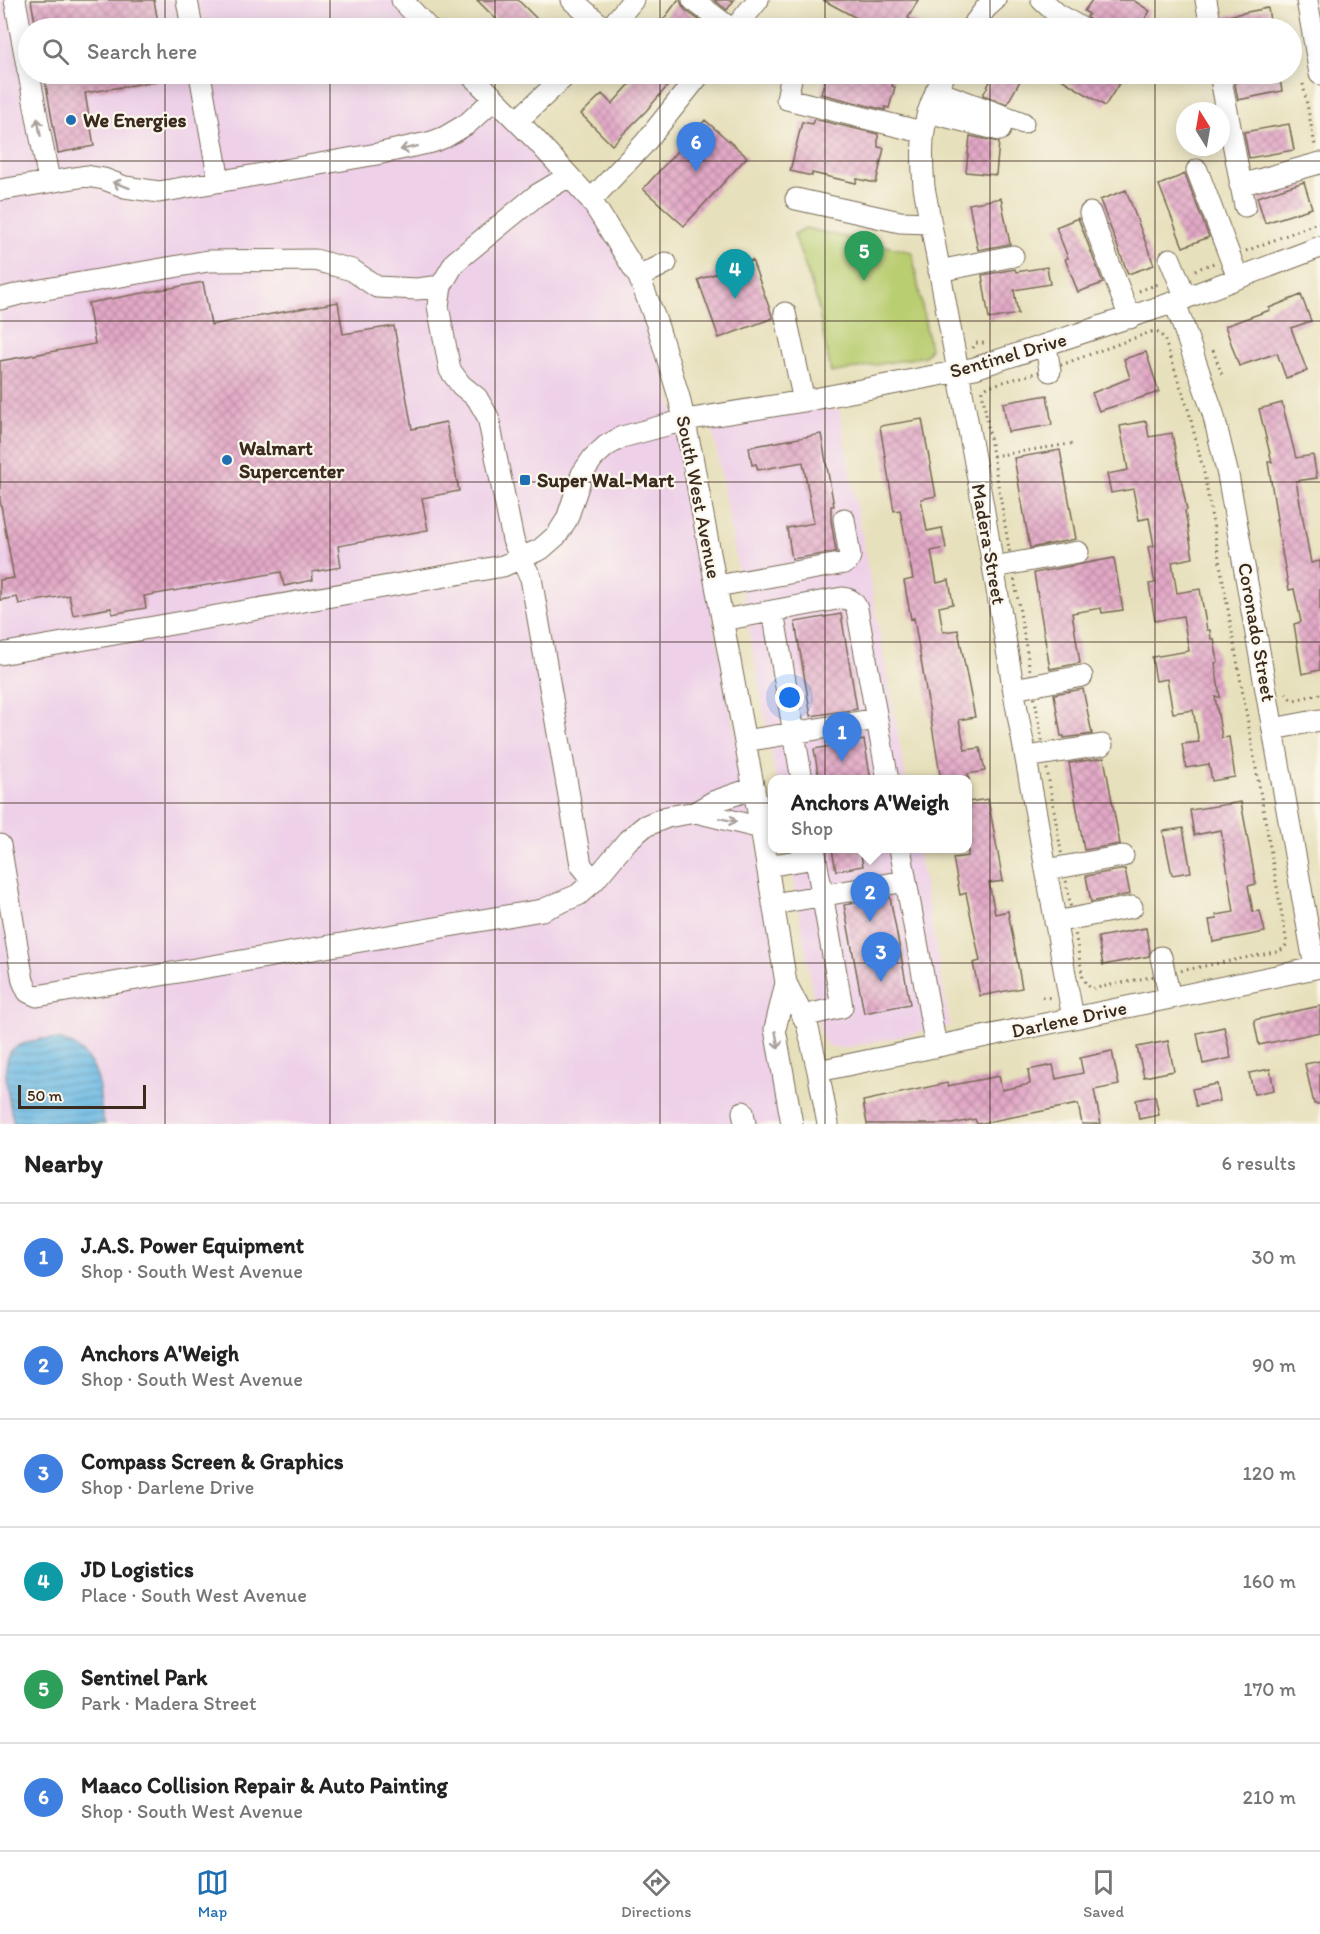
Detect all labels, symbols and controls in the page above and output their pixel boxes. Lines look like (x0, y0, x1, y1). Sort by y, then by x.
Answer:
search box (18, 18, 1302, 84)
icon: search (39, 35, 72, 68)
text: Search here (87, 38, 197, 65)
north arrow (1176, 102, 1230, 156)
place label: We Energies (83, 108, 187, 133)
marker: We Energies (64, 113, 78, 127)
one-way arrow (33, 118, 44, 138)
pin: 6 (676, 122, 716, 172)
one-way arrow (400, 142, 419, 154)
one-way arrow (112, 179, 131, 190)
pin: 5 (844, 232, 884, 281)
pin: 4 (716, 250, 754, 299)
street label: Sentinel Drive (947, 327, 1069, 383)
street label: South West Avenue (671, 413, 727, 581)
place label: Walmart Supercenter (239, 436, 345, 484)
marker: Walmart Supercenter (220, 453, 234, 467)
place label: Super Wal-Mart (537, 468, 675, 493)
marker: Super Wal-Mart (518, 473, 532, 487)
street label: Madera Street (967, 482, 1012, 607)
street label: Coronado Street (1233, 561, 1281, 703)
your location (775, 683, 804, 712)
pin: 1 (822, 712, 862, 762)
popup (768, 775, 972, 853)
text: Anchors A'Weigh (791, 789, 949, 816)
one-way arrow (719, 815, 738, 827)
text: Shop (791, 816, 833, 840)
pin: 2 (850, 872, 890, 922)
pin: 3 (862, 932, 900, 982)
street label: Darlene Drive (1009, 995, 1129, 1043)
one-way arrow (772, 1030, 783, 1050)
scale bar (18, 1082, 146, 1110)
text: 50 m (27, 1086, 62, 1105)
text: Nearby (24, 1147, 103, 1179)
text: 6 results (1222, 1151, 1296, 1175)
text: J.A.S. Power Equipment (81, 1232, 304, 1259)
text: 1 (39, 1245, 48, 1269)
text: 30 m (1251, 1245, 1296, 1269)
text: Shop · South West Avenue (81, 1259, 303, 1283)
text: Anchors A'Weigh (81, 1340, 239, 1367)
text: 2 (38, 1353, 49, 1377)
text: 90 m (1252, 1353, 1296, 1377)
text: Shop · South West Avenue (81, 1367, 303, 1391)
text: Compass Screen & Graphics (81, 1448, 344, 1475)
text: 3 (38, 1461, 49, 1485)
text: 120 m (1243, 1461, 1296, 1485)
text: Shop · Darlene Drive (81, 1475, 254, 1499)
text: JD Logistics (81, 1556, 194, 1583)
text: 4 (37, 1569, 50, 1593)
text: 160 m (1243, 1569, 1296, 1593)
text: Place · South West Avenue (81, 1583, 307, 1607)
text: Sentinel Park (81, 1664, 207, 1691)
text: 5 (38, 1677, 49, 1701)
text: 170 m (1243, 1677, 1296, 1701)
text: Park · Madera Street (81, 1691, 256, 1715)
text: Maaco Collision Repair & Auto Painting (81, 1772, 448, 1799)
text: 6 (38, 1785, 49, 1809)
text: 210 m (1243, 1785, 1296, 1809)
text: Shop · South West Avenue (81, 1799, 303, 1823)
tab: Map (196, 1866, 229, 1921)
tab: Directions (621, 1866, 691, 1921)
tab: Saved (1083, 1866, 1124, 1921)

